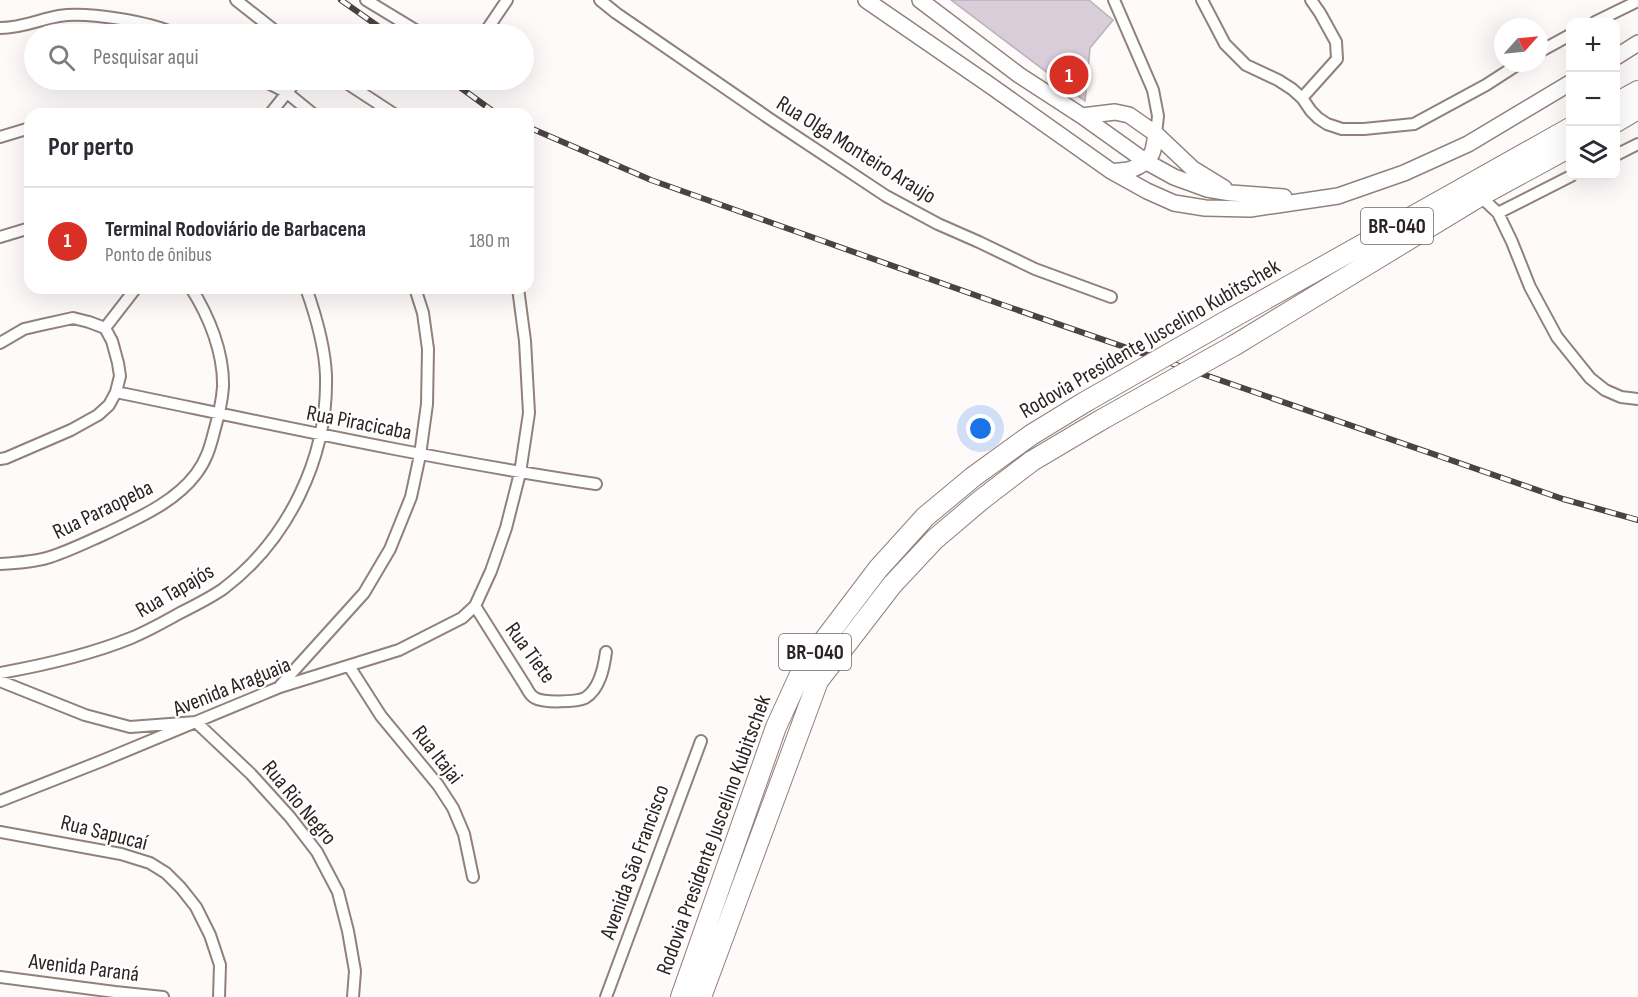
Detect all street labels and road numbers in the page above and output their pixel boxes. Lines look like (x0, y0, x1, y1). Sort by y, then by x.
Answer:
street label: Rua Olga Monteiro Araujo (771, 90, 941, 210)
road number: BR-040 (1361, 208, 1433, 244)
street label: Rodovia Presidente Juscelino Kubitschek (1015, 253, 1285, 425)
street label: Rua Piracicaba (304, 400, 414, 446)
street label: Rua Paraopeba (49, 474, 157, 546)
street label: Rua Tapajós (131, 558, 219, 624)
street label: Rua Tiete (499, 617, 561, 689)
road number: BR-040 (779, 634, 851, 670)
street label: Avenida Araguaia (168, 651, 295, 723)
street label: Rodovia Presidente Juscelino Kubitschek (651, 691, 778, 979)
street label: Rua Itajai (406, 720, 468, 790)
street label: Rua Rio Negro (256, 755, 342, 851)
street label: Avenida São Francisco (594, 781, 675, 944)
street label: Rua Sapucaí (58, 809, 151, 857)
street label: Avenida Paraná (26, 948, 141, 988)

